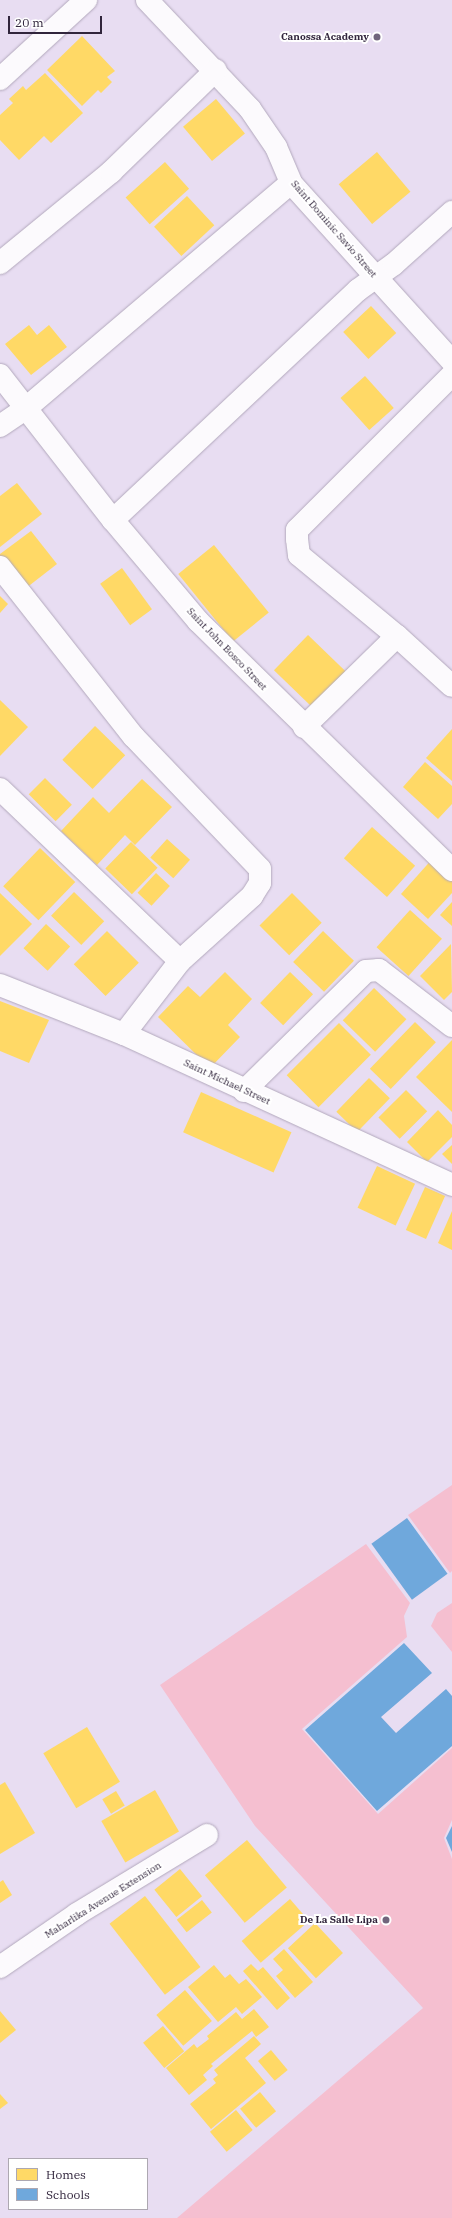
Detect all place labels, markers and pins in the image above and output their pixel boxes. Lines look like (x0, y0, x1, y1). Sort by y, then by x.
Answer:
place label: Canossa Academy (281, 31, 369, 43)
marker: Canossa Academy (372, 32, 382, 42)
place label: De La Salle Lipa (300, 1914, 378, 1926)
marker: De La Salle Lipa (381, 1915, 391, 1925)

